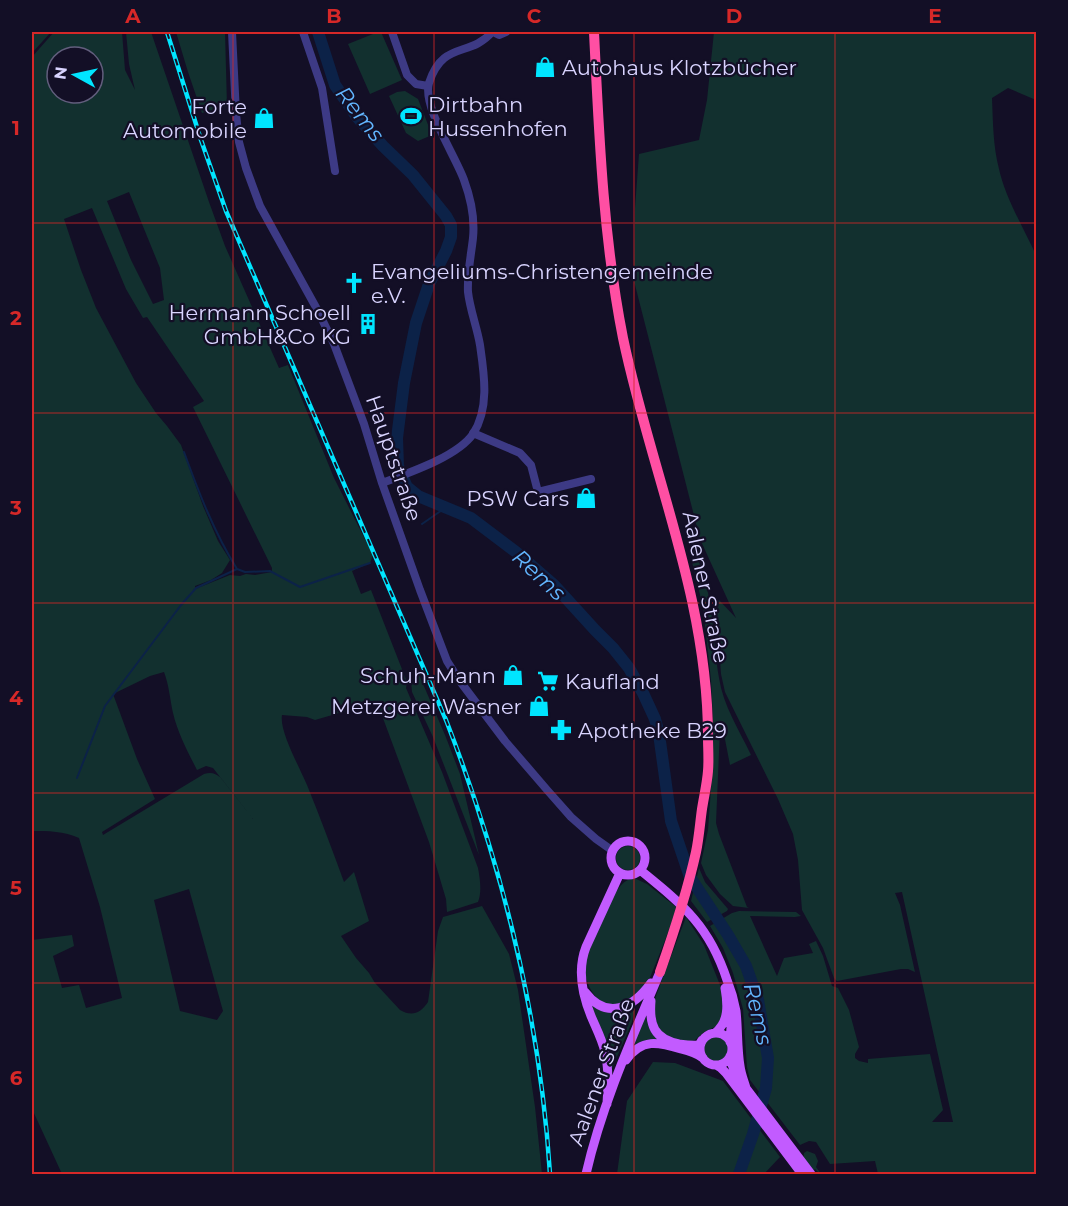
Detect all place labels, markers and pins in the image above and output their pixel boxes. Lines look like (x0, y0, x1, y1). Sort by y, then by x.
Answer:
shop icon: Autohaus Klotzbücher (533, 55, 557, 79)
place label: Autohaus Klotzbücher (562, 55, 797, 80)
place label: Dirtbahn Hussenhofen (428, 92, 568, 141)
place label: Forte Automobile (123, 94, 247, 143)
sports icon: Dirtbahn Hussenhofen (399, 104, 423, 128)
shop icon: Forte Automobile (252, 106, 276, 130)
place label: Evangeliums-Christengemeinde e.V. (371, 259, 713, 308)
church icon: Evangeliums-Christengemeinde e.V. (342, 271, 366, 295)
place label: Hermann Schoell GmbH&Co KG (168, 300, 351, 349)
building icon: Hermann Schoell GmbH&Co KG (356, 312, 380, 336)
place label: PSW Cars (466, 486, 569, 511)
shop icon: PSW Cars (574, 486, 598, 510)
place label: Schuh-Mann (360, 663, 496, 688)
shop icon: Schuh-Mann (501, 663, 525, 687)
supermarket icon: Kaufland (536, 669, 560, 693)
place label: Kaufland (565, 669, 660, 694)
place label: Metzgerei Wasner (331, 694, 522, 719)
shop icon: Metzgerei Wasner (527, 694, 551, 718)
pharmacy icon: Apotheke B29 (549, 718, 573, 742)
place label: Apotheke B29 (578, 718, 727, 743)

